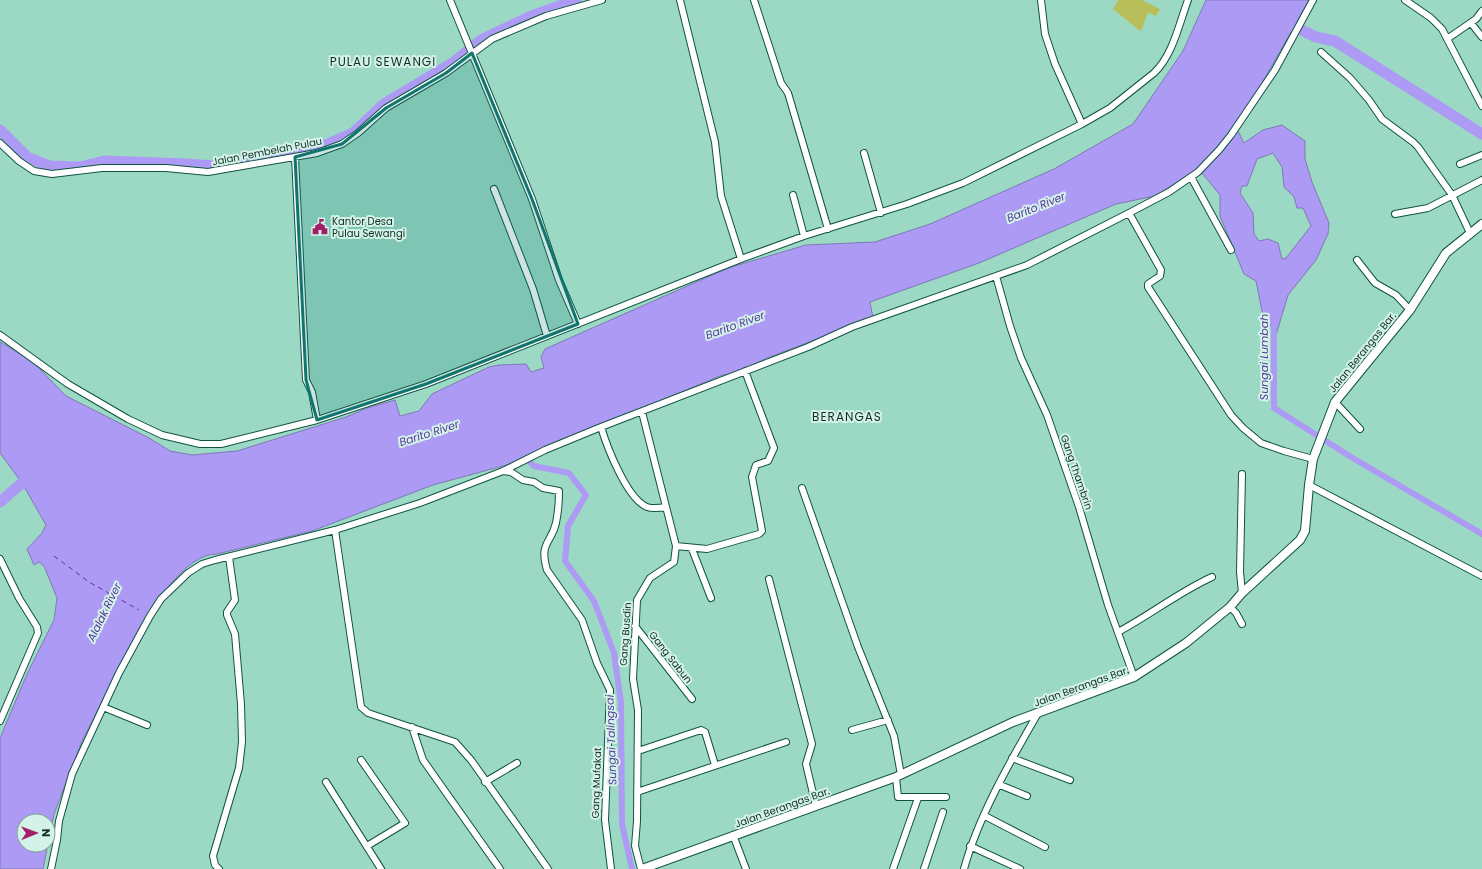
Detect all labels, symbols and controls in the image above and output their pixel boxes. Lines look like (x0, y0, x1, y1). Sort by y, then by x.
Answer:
district label: PULAU SEWANGI (330, 53, 436, 70)
street label: Jalan Pembelah Pulau (211, 133, 323, 170)
water label: Barito River (1004, 188, 1068, 226)
place label: Kantor Desa Pulau Sewangi (332, 214, 405, 241)
public building icon: Kantor Desa Pulau Sewangi (311, 218, 329, 236)
water label: Barito River (703, 307, 768, 343)
street label: Jalan Berangas Bar. (1325, 309, 1400, 396)
water label: Sungai Lumbah (1256, 314, 1272, 400)
district label: BERANGAS (812, 408, 882, 425)
water label: Barito River (397, 416, 462, 450)
street label: Gang Thambrin (1057, 433, 1096, 512)
water label: Alalak River (83, 579, 125, 645)
street label: Gang Busdin (616, 602, 635, 666)
street label: Gang Sabun (645, 628, 696, 687)
street label: Jalan Berangas Bar. (1032, 662, 1131, 711)
water label: Sungai Talingsai (601, 694, 621, 786)
street label: Gang Mufakat (588, 747, 605, 819)
street label: Jalan Berangas Bar. (733, 783, 832, 832)
north arrow (16, 813, 56, 853)
text: N (38, 829, 54, 837)

